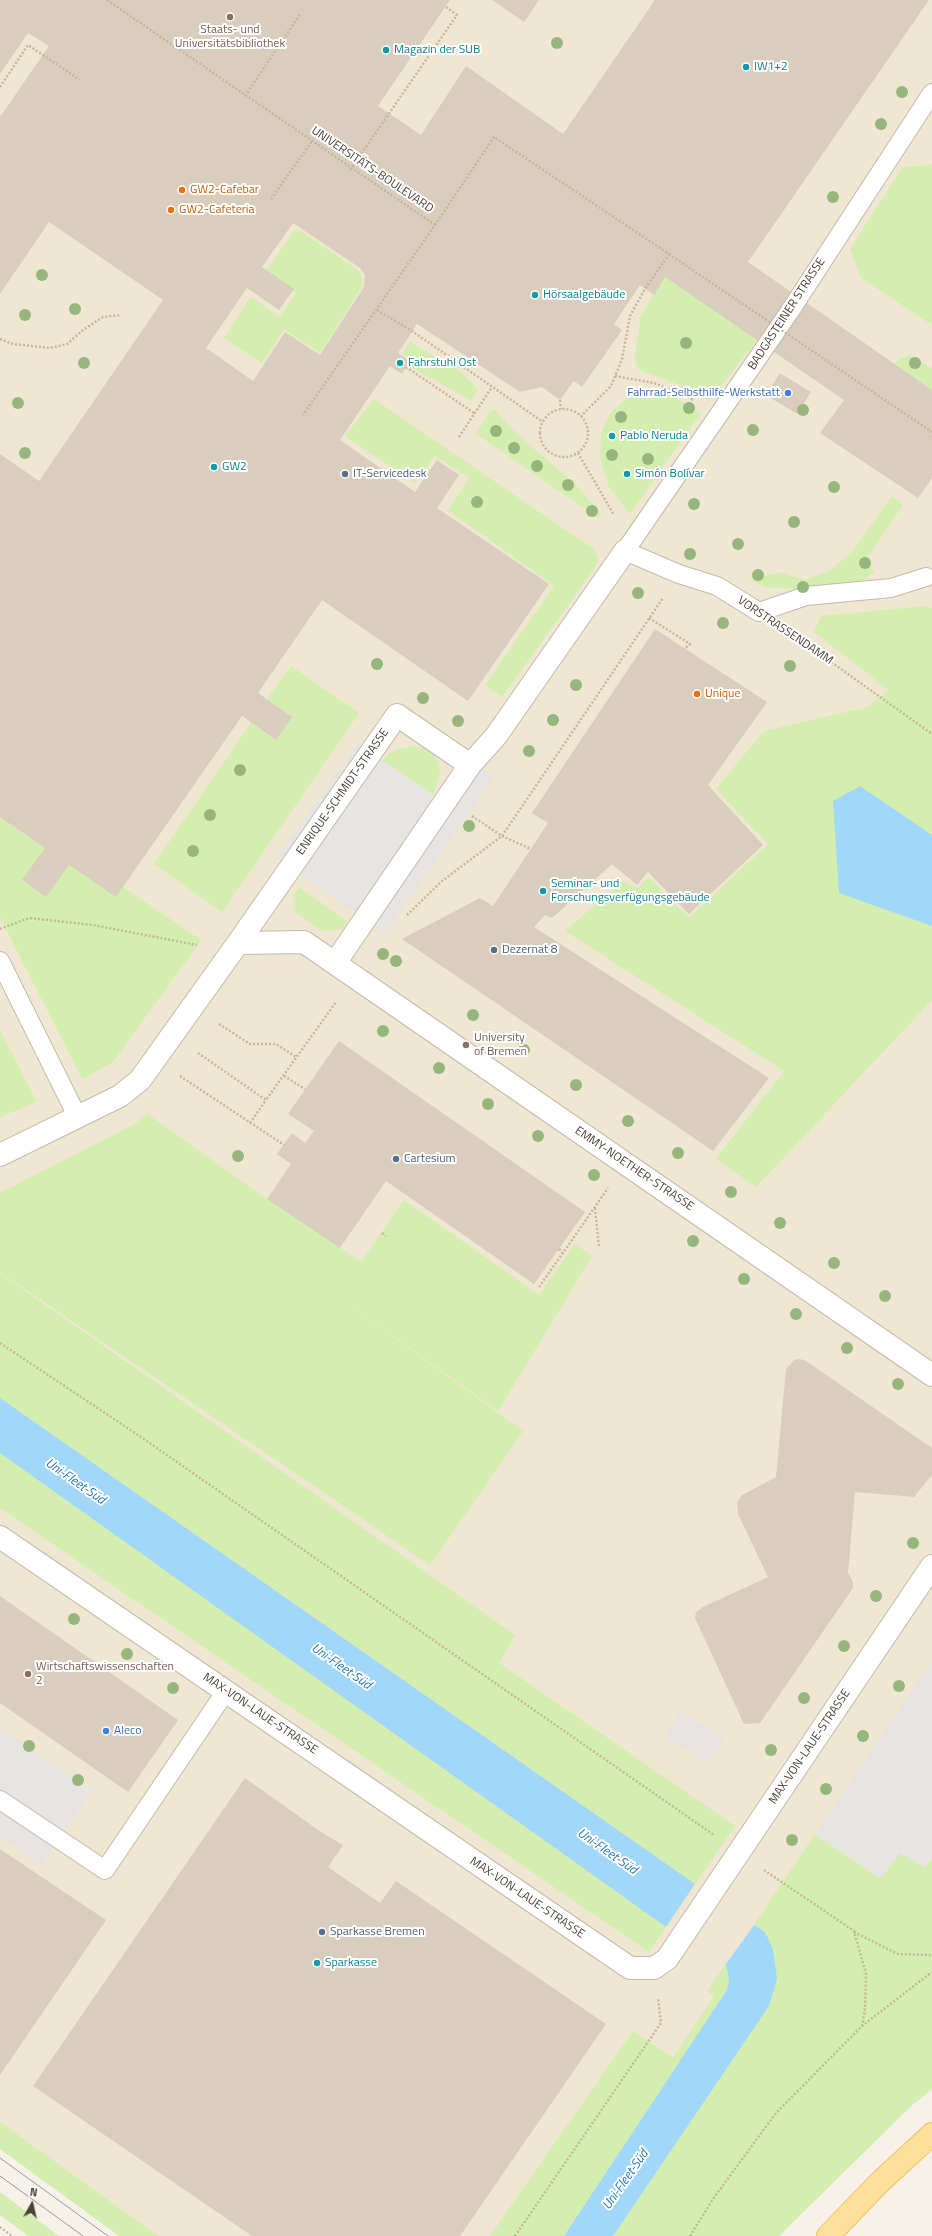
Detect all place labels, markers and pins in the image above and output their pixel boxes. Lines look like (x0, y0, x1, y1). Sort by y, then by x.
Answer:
marker: Staats- und Universitätsbibliothek (225, 12, 235, 22)
place label: Staats- und Universitätsbibliothek (175, 23, 285, 51)
place label: Magazin der SUB (394, 43, 480, 57)
marker: Magazin der SUB (381, 45, 391, 55)
place label: IW1+2 (754, 60, 788, 74)
marker: IW1+2 (741, 62, 751, 72)
place label: GW2-Cafebar (190, 183, 259, 197)
marker: GW2-Cafebar (177, 185, 187, 195)
place label: GW2-Cafeteria (179, 203, 254, 217)
marker: GW2-Cafeteria (166, 205, 176, 215)
place label: Hörsaalgebäude (543, 288, 625, 302)
marker: Hörsaalgebäude (530, 290, 540, 300)
place label: Fahrstuhl Ost (408, 356, 476, 370)
marker: Fahrstuhl Ost (395, 358, 405, 368)
place label: Fahrrad-Selbsthilfe-Werkstatt (627, 386, 780, 400)
marker: Fahrrad-Selbsthilfe-Werkstatt (783, 388, 793, 398)
place label: Pablo Neruda (620, 429, 688, 443)
marker: Pablo Neruda (607, 431, 617, 441)
place label: GW2 (222, 460, 247, 474)
marker: GW2 (209, 462, 219, 472)
place label: IT-Servicedesk (353, 467, 426, 481)
place label: Simón Bolívar (635, 467, 705, 481)
marker: IT-Servicedesk (340, 469, 350, 479)
marker: Simón Bolívar (622, 469, 632, 479)
place label: Unique (705, 687, 741, 701)
marker: Unique (692, 689, 702, 699)
place label: Seminar- und Forschungsverfügungsgebäude (551, 877, 710, 905)
marker: Seminar- und Forschungsverfügungsgebäude (538, 886, 548, 896)
place label: Dezernat 8 (502, 943, 557, 957)
marker: Dezernat 8 (489, 945, 499, 955)
place label: University of Bremen (474, 1031, 527, 1059)
marker: University of Bremen (461, 1040, 471, 1050)
place label: Cartesium (404, 1152, 456, 1166)
marker: Cartesium (391, 1154, 401, 1164)
place label: Wirtschaftswissenschaften 2 (36, 1660, 174, 1688)
marker: Wirtschaftswissenschaften 2 (23, 1669, 33, 1679)
place label: Aleco (114, 1724, 141, 1738)
marker: Aleco (101, 1726, 111, 1736)
place label: Sparkasse Bremen (330, 1925, 425, 1939)
marker: Sparkasse Bremen (317, 1927, 327, 1937)
place label: Sparkasse (325, 1956, 377, 1970)
marker: Sparkasse (312, 1958, 322, 1968)

